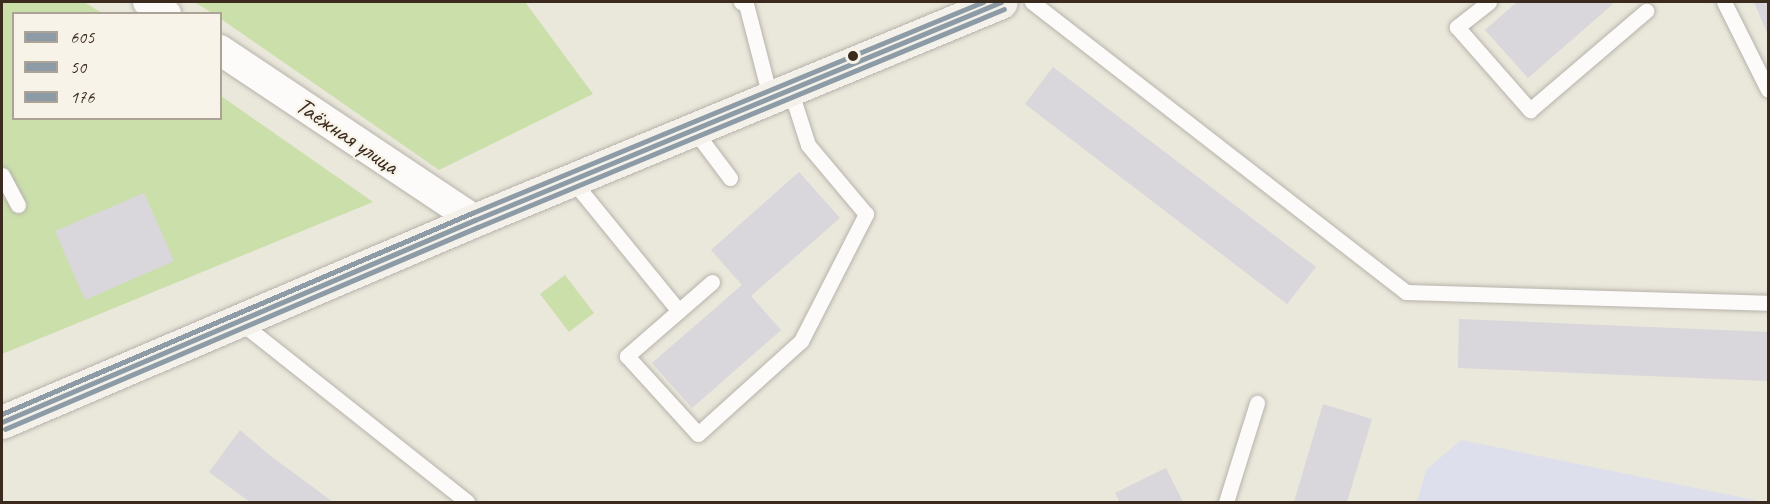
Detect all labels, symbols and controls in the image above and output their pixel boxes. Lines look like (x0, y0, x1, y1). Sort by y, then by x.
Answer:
legend (12, 12, 222, 120)
text: 605 (70, 26, 94, 48)
unlabelled marker (847, 50, 859, 62)
text: 50 (70, 56, 86, 78)
text: 176 (70, 86, 94, 108)
street label: Таёжная улица (289, 91, 405, 181)

